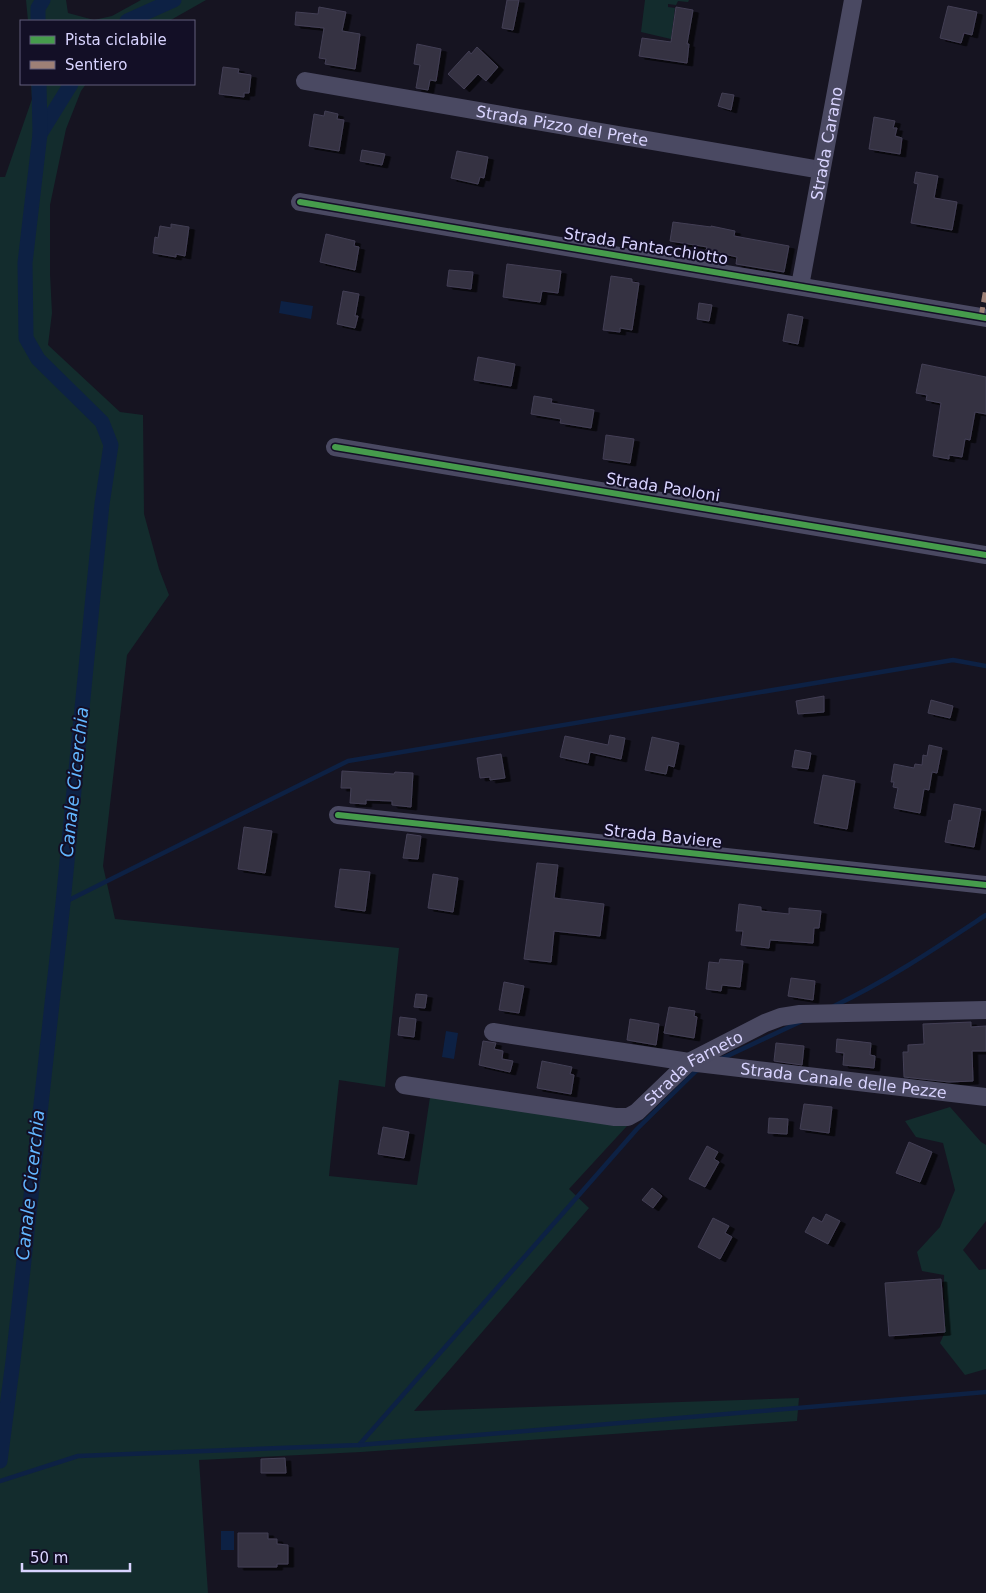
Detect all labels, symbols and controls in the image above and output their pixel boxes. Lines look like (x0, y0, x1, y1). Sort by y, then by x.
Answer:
legend (20, 20, 195, 85)
text: Pista ciclabile (65, 31, 167, 49)
text: Sentiero (65, 56, 128, 74)
street label: Strada Carano (807, 85, 846, 202)
street label: Strada Pizzo del Prete (475, 101, 650, 150)
street label: Strada Fantacchiotto (563, 224, 729, 268)
street label: Strada Paoloni (605, 469, 721, 505)
water label: Canale Cicerchia (56, 706, 92, 858)
street label: Strada Baviere (603, 820, 723, 852)
street label: Strada Farneto (640, 1027, 746, 1110)
street label: Strada Canale delle Pezze (739, 1059, 948, 1102)
water label: Canale Cicerchia (12, 1109, 48, 1261)
scale bar (22, 1540, 130, 1572)
text: 50 m (30, 1549, 68, 1567)

